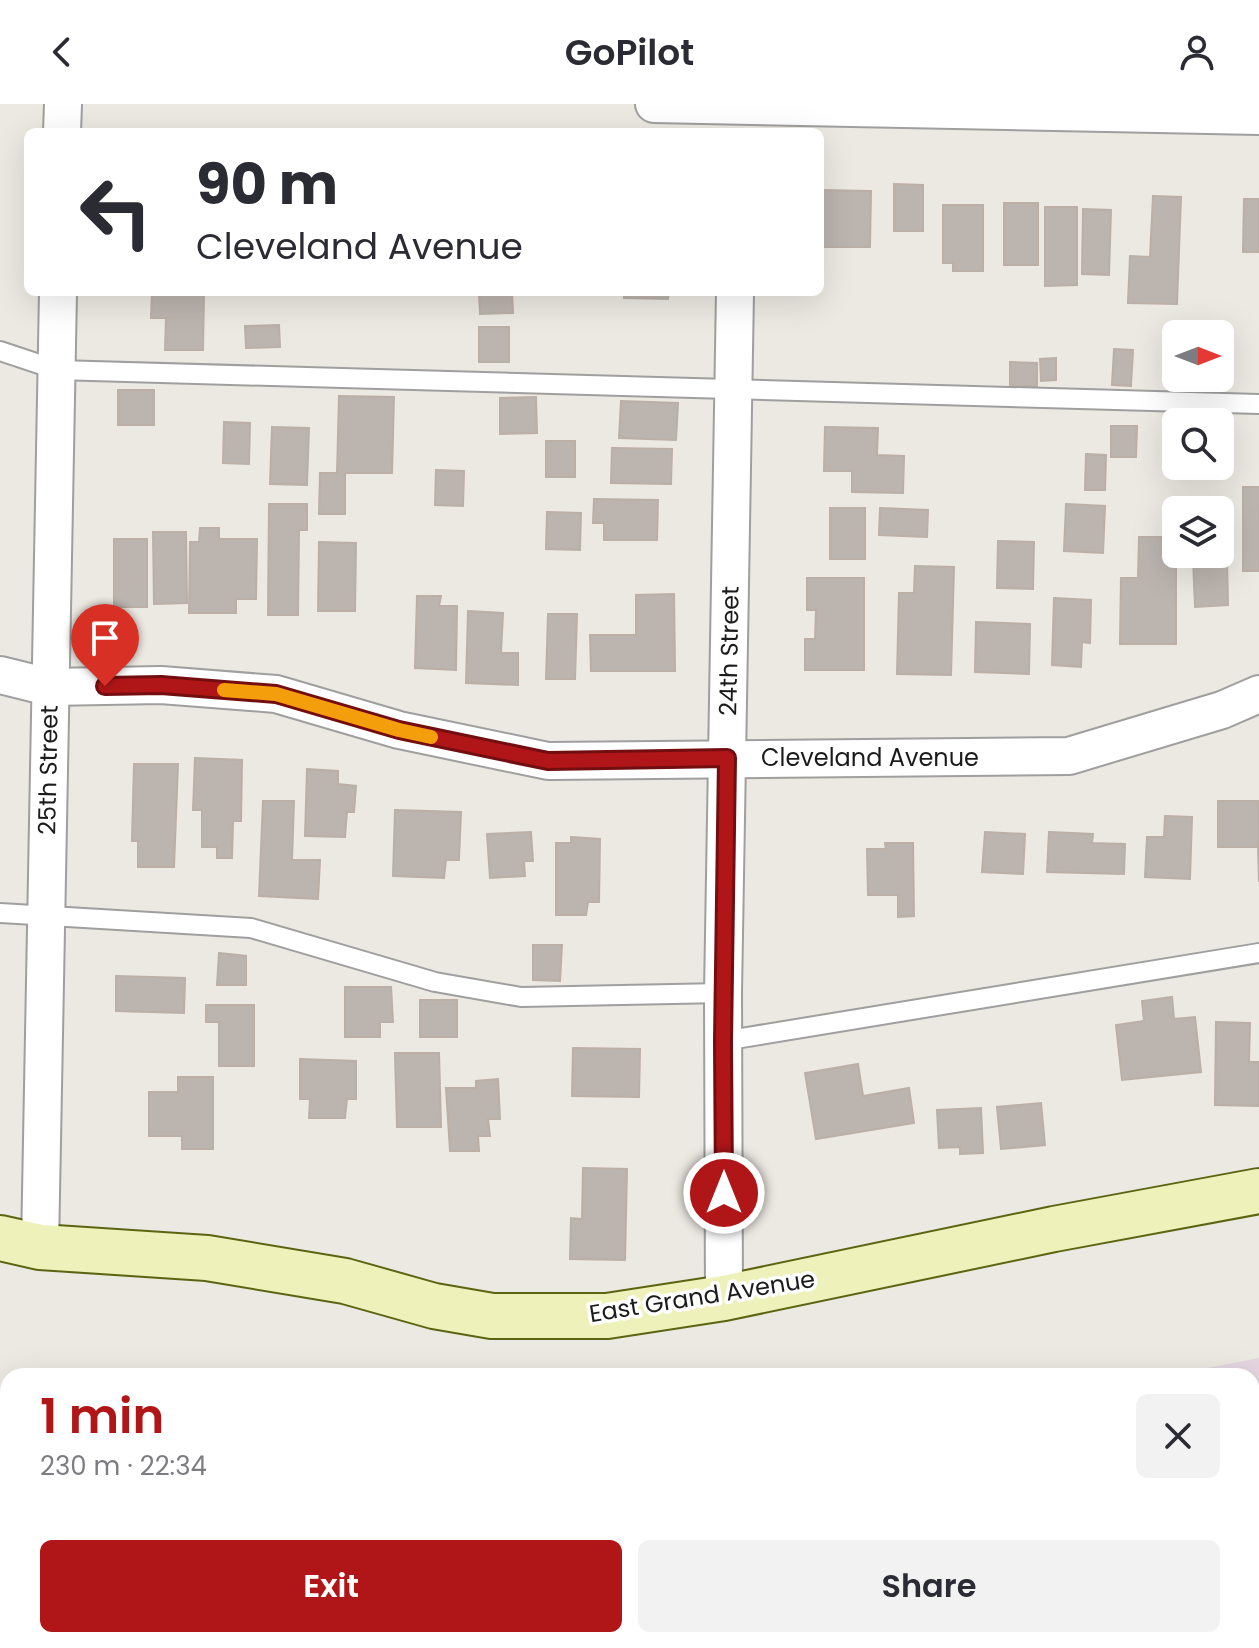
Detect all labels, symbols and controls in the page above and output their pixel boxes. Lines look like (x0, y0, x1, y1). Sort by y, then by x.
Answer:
text: GoPilot (565, 27, 694, 78)
icon: back (40, 30, 84, 74)
icon: person (1175, 30, 1219, 74)
text: 90 m (196, 145, 338, 224)
icon: left (64, 160, 168, 264)
text: Cleveland Avenue (196, 221, 523, 272)
north arrow (1162, 320, 1234, 392)
map controls (1162, 320, 1234, 568)
button: search (1162, 408, 1234, 480)
button: layers (1162, 496, 1234, 568)
street label: 24th Street (711, 586, 747, 716)
pin (71, 604, 139, 686)
icon: arrive (83, 616, 127, 660)
street label: 25th Street (30, 705, 66, 835)
street label: Cleveland Avenue (761, 741, 979, 774)
position arrow (682, 1151, 766, 1235)
street label: East Grand Avenue (587, 1262, 817, 1330)
text: 1 min (40, 1383, 164, 1450)
button: close (1136, 1394, 1220, 1478)
text: 230 m · 22:34 (40, 1448, 207, 1484)
button: Exit (40, 1540, 622, 1632)
button: Share (638, 1540, 1220, 1632)

